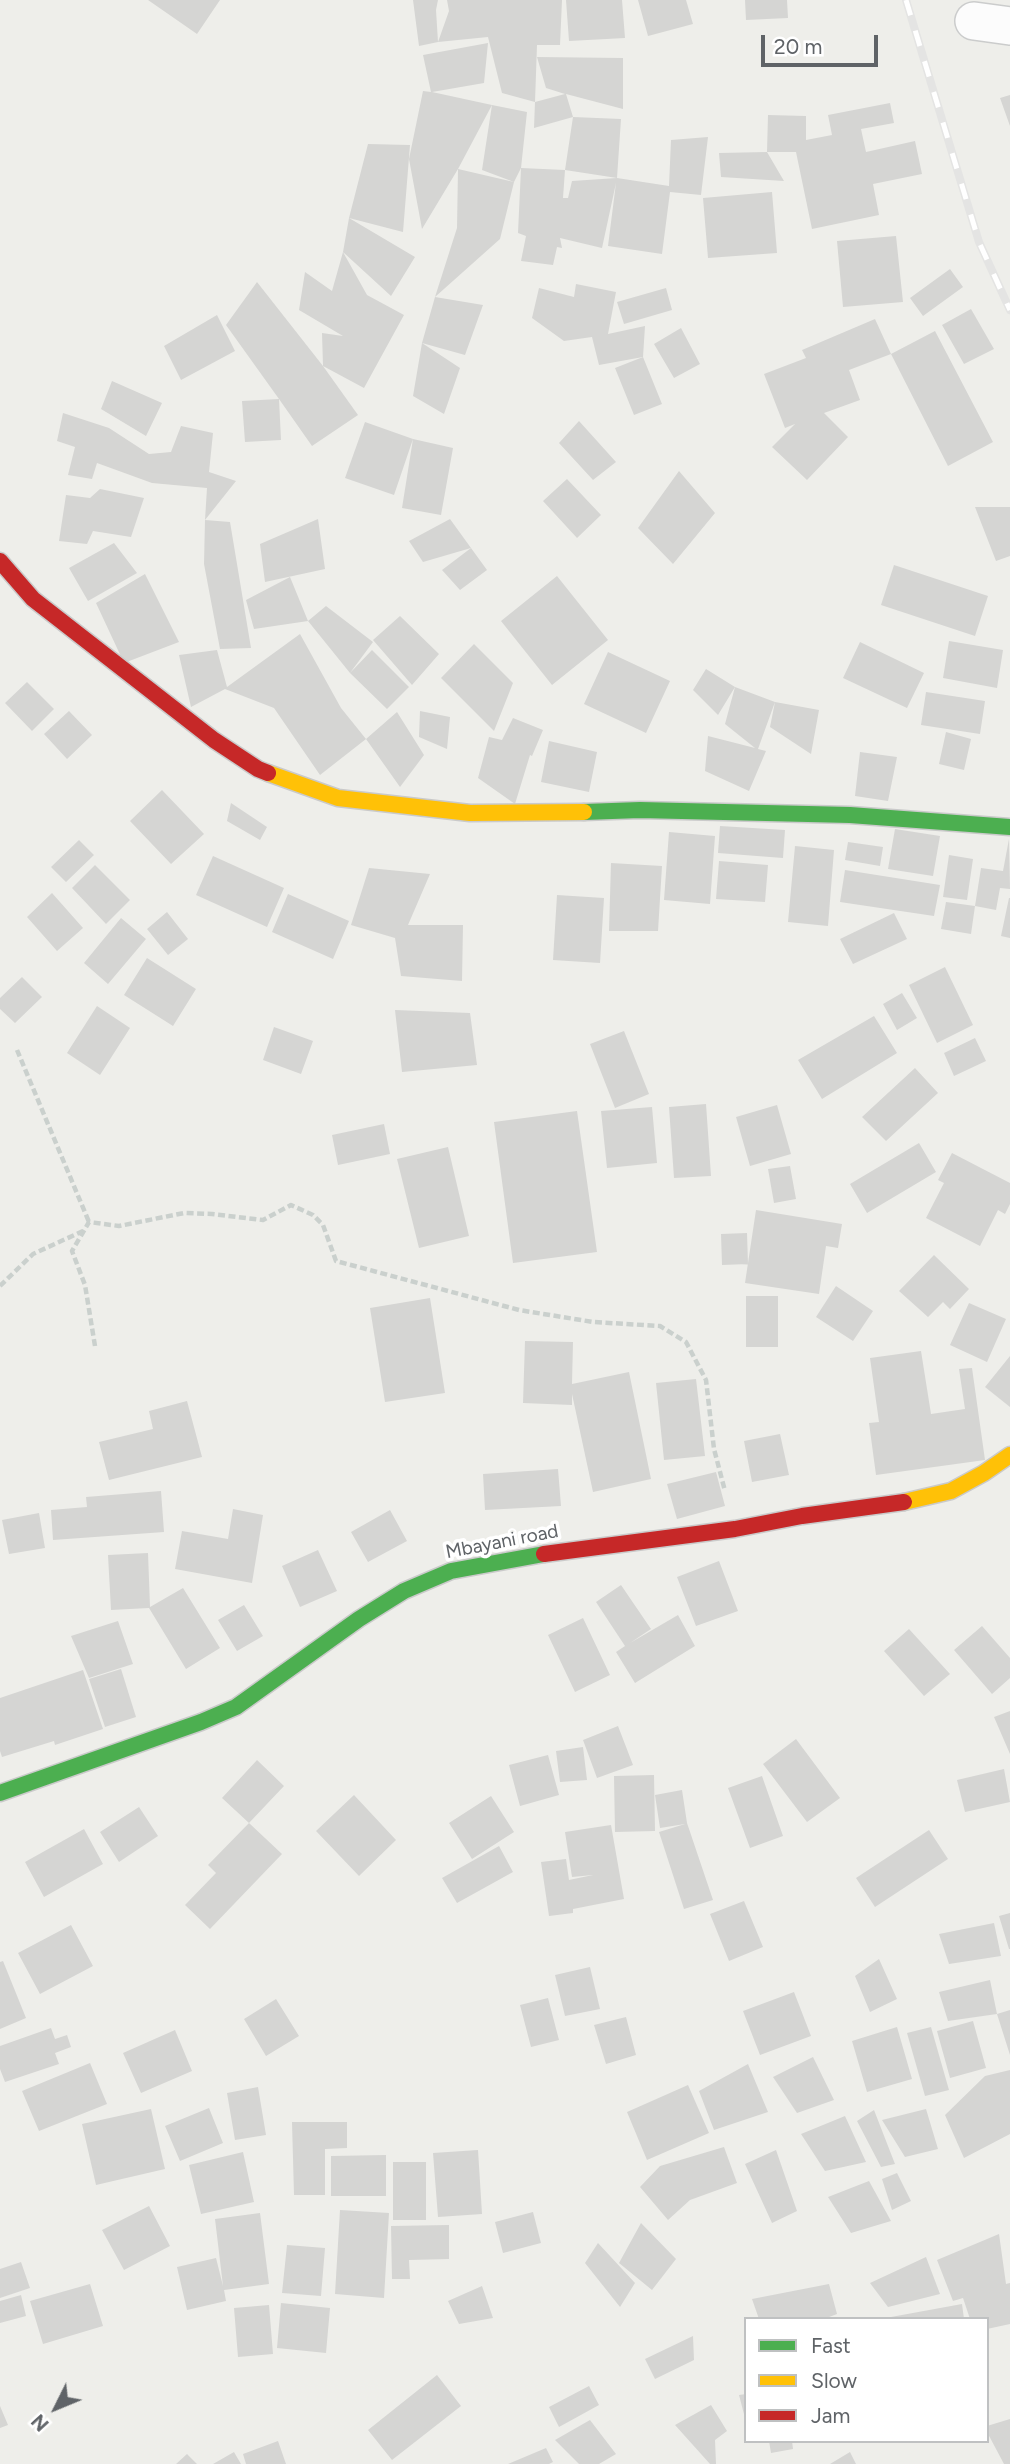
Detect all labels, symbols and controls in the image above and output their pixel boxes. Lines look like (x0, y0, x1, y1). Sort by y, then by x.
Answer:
scale bar (765, 21, 882, 65)
text: 20 m (774, 34, 822, 59)
street label: Mbayani road (444, 1520, 560, 1564)
legend (744, 2317, 989, 2443)
text: Fast (811, 2333, 851, 2358)
text: Slow (811, 2368, 857, 2393)
north arrow (21, 2373, 91, 2443)
text: Jam (811, 2403, 850, 2428)
text: N (27, 2409, 54, 2436)

